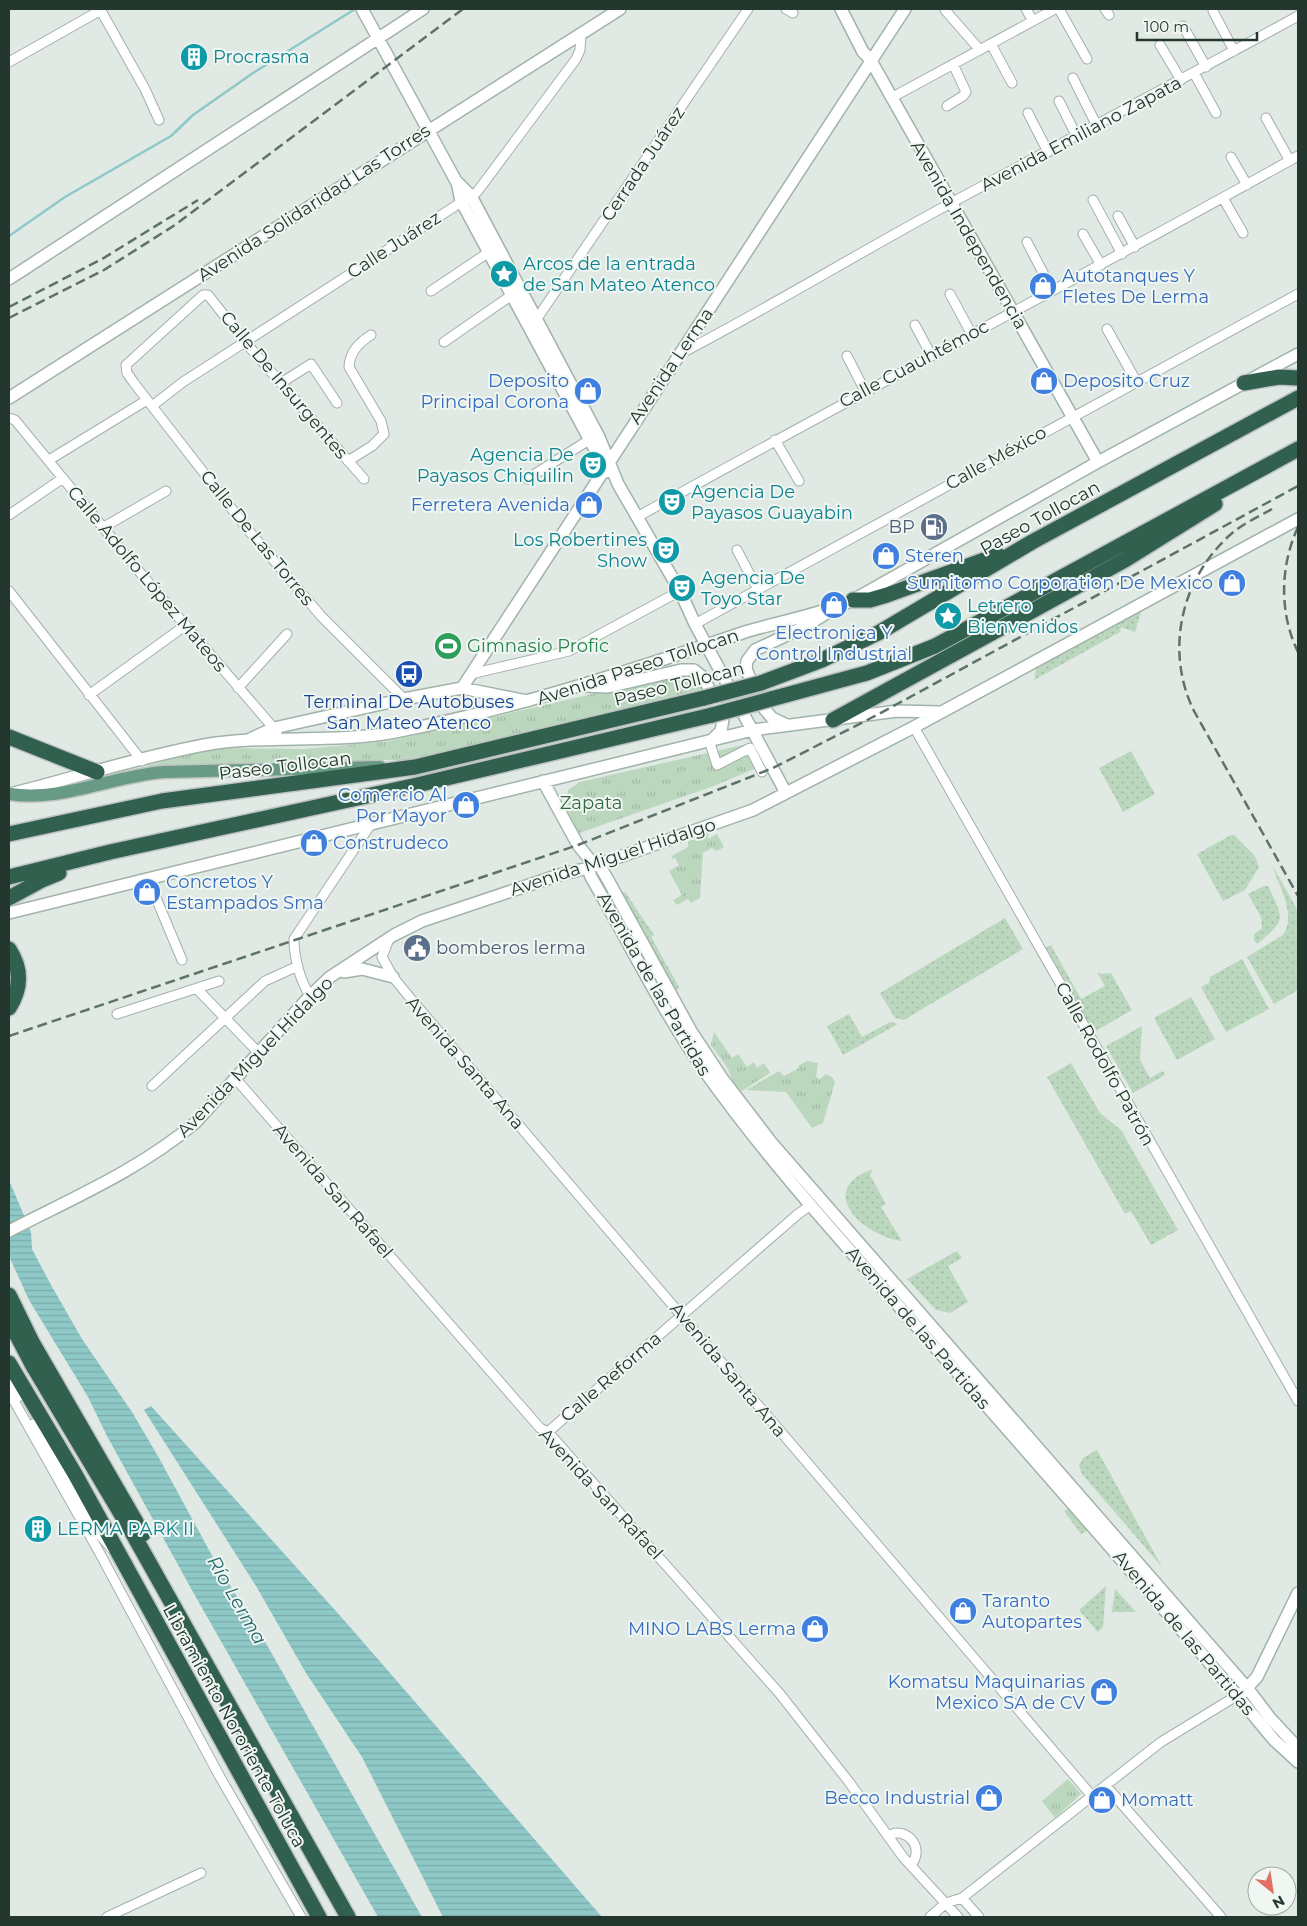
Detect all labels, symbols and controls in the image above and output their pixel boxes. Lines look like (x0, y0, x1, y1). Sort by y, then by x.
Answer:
scale bar (1137, 10, 1257, 42)
text: 100 m (1144, 17, 1189, 36)
building icon: Procrasma (179, 42, 209, 72)
place label: Procrasma (213, 46, 310, 68)
street label: Avenida Emiliano Zapata (977, 72, 1185, 196)
street label: Cerrada Juárez (597, 102, 689, 226)
street label: Avenida Solidaridad Las Torres (194, 119, 435, 287)
street label: Avenida Independencia (906, 137, 1032, 333)
street label: Calle Juárez (343, 207, 445, 283)
place label: Arcos de la entrada de San Mateo Atenco (523, 253, 715, 296)
place icon: Arcos de la entrada de San Mateo Atenco (489, 259, 519, 289)
place label: Autotanques Y Fletes De Lerma (1062, 265, 1209, 308)
shop icon: Autotanques Y Fletes De Lerma (1028, 271, 1058, 301)
street label: Avenida Lerma (624, 304, 718, 428)
street label: Calle De Insurgentes (216, 307, 352, 464)
street label: Calle Cuauhtémoc (835, 315, 993, 413)
shop icon: Deposito Cruz (1029, 366, 1059, 396)
place label: Deposito Principal Corona (421, 370, 569, 413)
place label: Deposito Cruz (1063, 370, 1190, 392)
shop icon: Deposito Principal Corona (573, 376, 603, 406)
street label: Calle México (942, 421, 1050, 495)
place label: Agencia De Payasos Chiquilin (417, 444, 574, 487)
theatre icon: Agencia De Payasos Chiquilin (578, 450, 608, 480)
street label: Calle De Las Torres (196, 466, 319, 610)
street label: Paseo Tollocan (976, 476, 1104, 560)
place label: Agencia De Payasos Guayabin (691, 481, 853, 524)
street label: Calle Adolfo López Mateos (63, 482, 231, 677)
theatre icon: Agencia De Payasos Guayabin (657, 487, 687, 517)
shop icon: Ferretera Avenida (574, 490, 604, 520)
place label: Ferretera Avenida (411, 494, 570, 516)
fuel station icon: BP (919, 512, 949, 542)
place label: BP (889, 516, 915, 538)
place label: Los Robertines Show (513, 529, 647, 572)
theatre icon: Los Robertines Show (651, 535, 681, 565)
shop icon: Steren (871, 541, 901, 571)
place label: Steren (905, 545, 964, 567)
place label: Agencia De Toyo Star (701, 567, 805, 610)
shop icon: Sumitomo Corporation De Mexico (1217, 568, 1247, 598)
place label: Sumitomo Corporation De Mexico (907, 572, 1213, 594)
theatre icon: Agencia De Toyo Star (667, 573, 697, 603)
shop icon: Electronica Y Control Industrial (819, 590, 849, 620)
place label: Letrero Bienvenidos (967, 595, 1078, 638)
place icon: Letrero Bienvenidos (933, 601, 963, 631)
place label: Electronica Y Control Industrial (756, 622, 912, 665)
street label: Avenida Paseo Tollocan (534, 624, 742, 710)
sports icon: Gimnasio Profic (433, 631, 463, 661)
place label: Gimnasio Profic (467, 635, 609, 657)
street label: Paseo Tollocan (612, 657, 746, 711)
bus stop icon: Terminal De Autobuses San Mateo Atenco (394, 659, 424, 689)
place label: Terminal De Autobuses San Mateo Atenco (304, 691, 514, 734)
street label: Paseo Tollocan (217, 747, 353, 785)
place label: Comercio Al Por Mayor (338, 784, 447, 827)
shop icon: Comercio Al Por Mayor (451, 790, 481, 820)
park label: Zapata (560, 792, 622, 814)
street label: Avenida Miguel Hidalgo (507, 813, 719, 901)
shop icon: Construdeco (299, 828, 329, 858)
place label: Construdeco (333, 832, 449, 854)
place label: Concretos Y Estampados Sma (166, 871, 324, 914)
shop icon: Concretos Y Estampados Sma (132, 877, 162, 907)
street label: Avenida de las Partidas (592, 888, 716, 1080)
public building icon: bomberos lerma (402, 933, 432, 963)
place label: bomberos lerma (436, 937, 586, 959)
street label: Avenida Miguel Hidalgo (172, 972, 338, 1142)
street label: Calle Rodolfo Patrón (1051, 978, 1159, 1150)
street label: Avenida Santa Ana (401, 992, 529, 1134)
street label: Avenida San Rafael (268, 1119, 398, 1263)
street label: Avenida de las Partidas (841, 1242, 995, 1414)
street label: Avenida Santa Ana (665, 1298, 791, 1442)
street label: Calle Reforma (556, 1327, 666, 1427)
street label: Avenida San Rafael (534, 1424, 668, 1564)
building icon: LERMA PARK II (23, 1514, 53, 1544)
place label: LERMA PARK II (57, 1518, 194, 1540)
street label: Avenida de las Partidas (1109, 1546, 1260, 1720)
water label: Río Lerma (202, 1551, 272, 1649)
place label: Taranto Autopartes (982, 1590, 1082, 1633)
shop icon: Taranto Autopartes (948, 1596, 978, 1626)
street label: Libramiento Nororiente Toluca (158, 1601, 310, 1851)
shop icon: MINO LABS Lerma (800, 1614, 830, 1644)
place label: MINO LABS Lerma (628, 1618, 796, 1640)
place label: Komatsu Maquinarias Mexico SA de CV (888, 1671, 1085, 1714)
shop icon: Komatsu Maquinarias Mexico SA de CV (1089, 1677, 1119, 1707)
shop icon: Becco Industrial (974, 1783, 1004, 1813)
shop icon: Momatt (1087, 1785, 1117, 1815)
place label: Becco Industrial (824, 1787, 970, 1809)
place label: Momatt (1121, 1789, 1194, 1811)
north arrow (1247, 1866, 1297, 1916)
text: N (1269, 1892, 1288, 1913)

